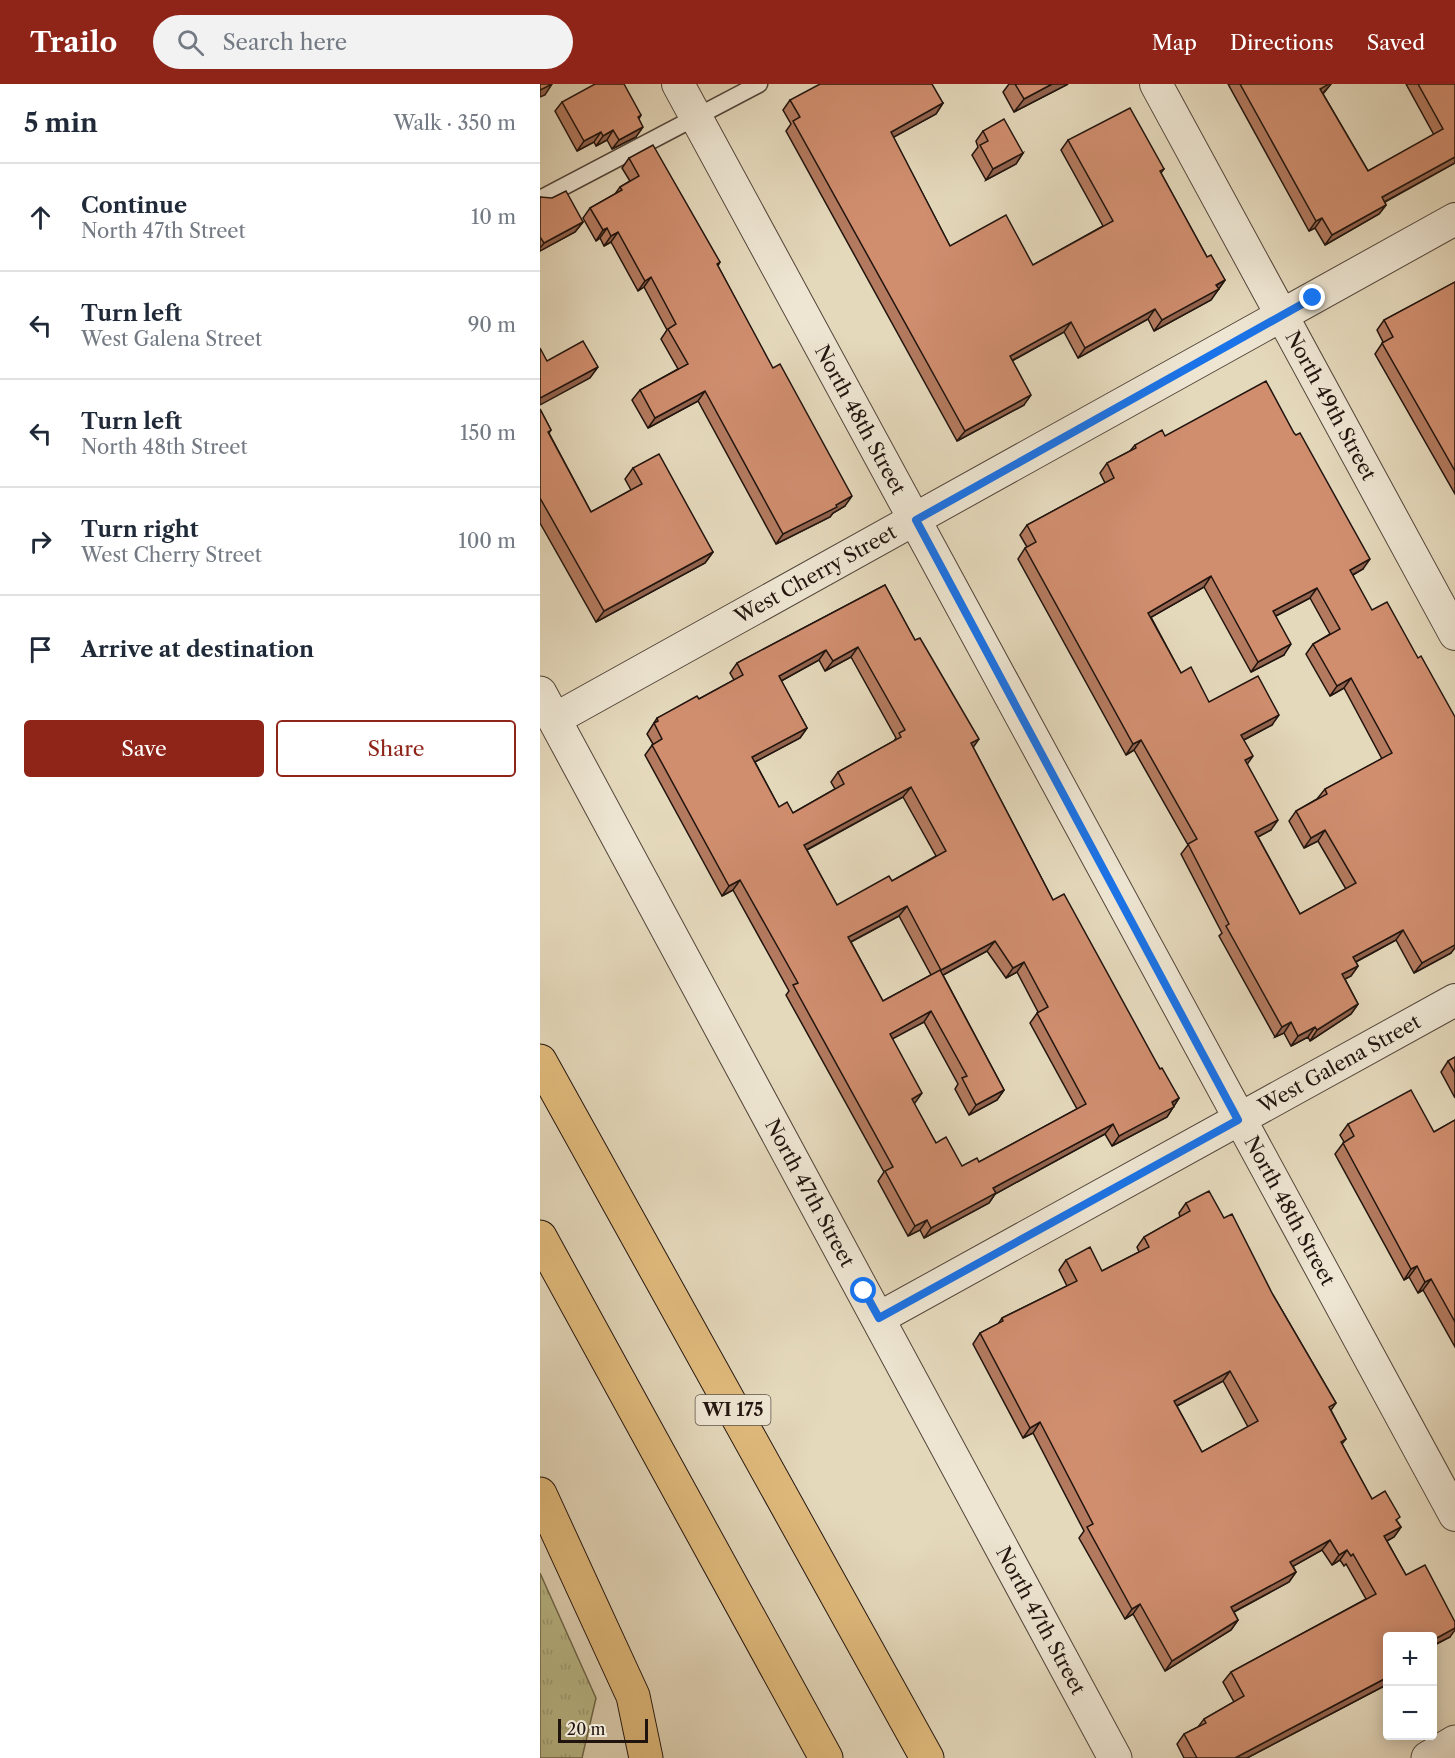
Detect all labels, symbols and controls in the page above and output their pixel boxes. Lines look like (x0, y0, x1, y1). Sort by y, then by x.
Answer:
search box (153, 15, 573, 69)
text: Trailo (30, 25, 117, 59)
icon: search (174, 26, 207, 59)
text: Search here (222, 29, 347, 56)
text: Map (1152, 30, 1197, 55)
text: Directions (1230, 30, 1334, 55)
text: Saved (1367, 30, 1425, 55)
text: 5 min (24, 107, 98, 139)
text: Walk · 350 m (393, 111, 516, 135)
text: Continue (81, 192, 187, 219)
icon: ahead (24, 201, 57, 234)
text: 10 m (471, 205, 516, 229)
text: North 47th Street (81, 219, 246, 243)
route end (1299, 284, 1325, 310)
text: Turn left (81, 300, 182, 327)
icon: left (24, 309, 57, 342)
text: 90 m (468, 313, 516, 337)
text: West Galena Street (81, 327, 262, 351)
street label: North 49th Street (1280, 327, 1381, 484)
street label: North 48th Street (810, 341, 911, 499)
text: Turn left (81, 408, 182, 435)
icon: left (24, 417, 57, 450)
text: 150 m (460, 421, 516, 445)
text: North 48th Street (81, 435, 248, 459)
text: Turn right (81, 516, 199, 543)
street label: West Cherry Street (730, 520, 900, 629)
icon: right (24, 525, 57, 558)
text: 100 m (458, 529, 516, 553)
text: West Cherry Street (81, 543, 262, 567)
icon: arrive (24, 633, 57, 666)
text: Arrive at destination (81, 636, 314, 663)
button: Save (24, 720, 264, 777)
button: Share (276, 720, 516, 777)
street label: West Galena Street (1254, 1009, 1425, 1119)
street label: North 47th Street (760, 1115, 860, 1271)
street label: North 48th Street (1239, 1132, 1340, 1290)
route start (850, 1277, 876, 1303)
road number: WI 175 (696, 1395, 770, 1425)
street label: North 47th Street (991, 1542, 1090, 1699)
map controls (1383, 1632, 1437, 1740)
button: + (1383, 1632, 1437, 1686)
button: − (1383, 1686, 1437, 1740)
scale bar (558, 1716, 648, 1744)
text: 20 m (567, 1719, 606, 1739)

